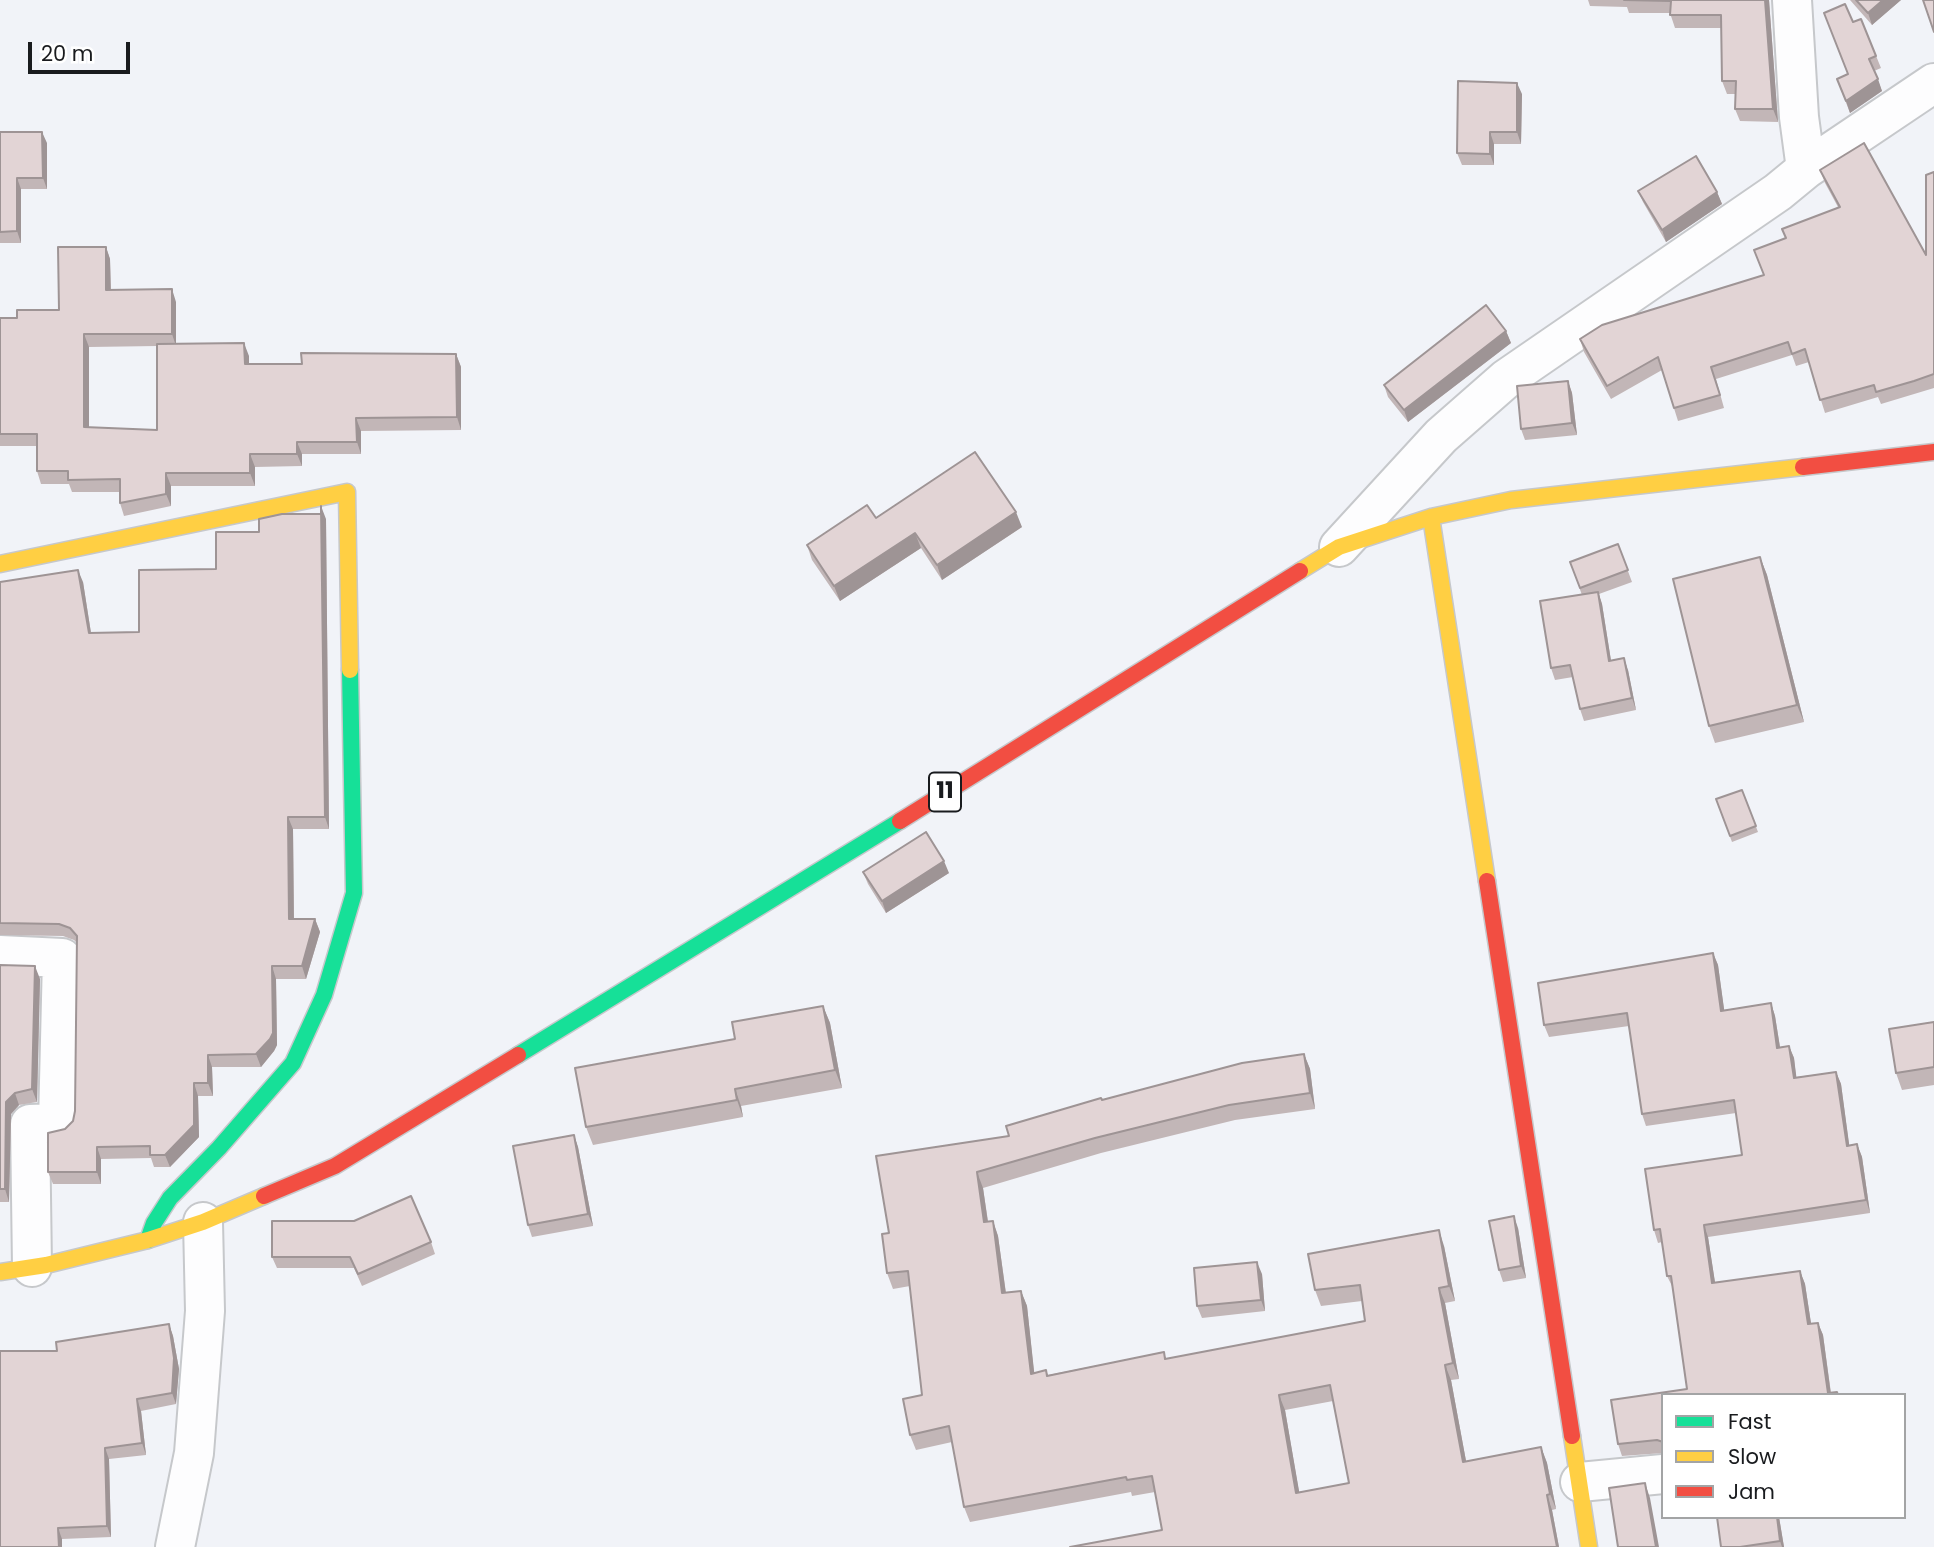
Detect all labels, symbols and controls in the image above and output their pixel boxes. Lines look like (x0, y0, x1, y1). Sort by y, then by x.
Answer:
scale bar (32, 28, 133, 72)
text: 20 m (41, 39, 94, 68)
road number: 11 (929, 772, 961, 812)
legend (1661, 1393, 1906, 1519)
text: Fast (1728, 1407, 1771, 1436)
text: Slow (1728, 1442, 1776, 1471)
text: Jam (1728, 1477, 1775, 1506)

